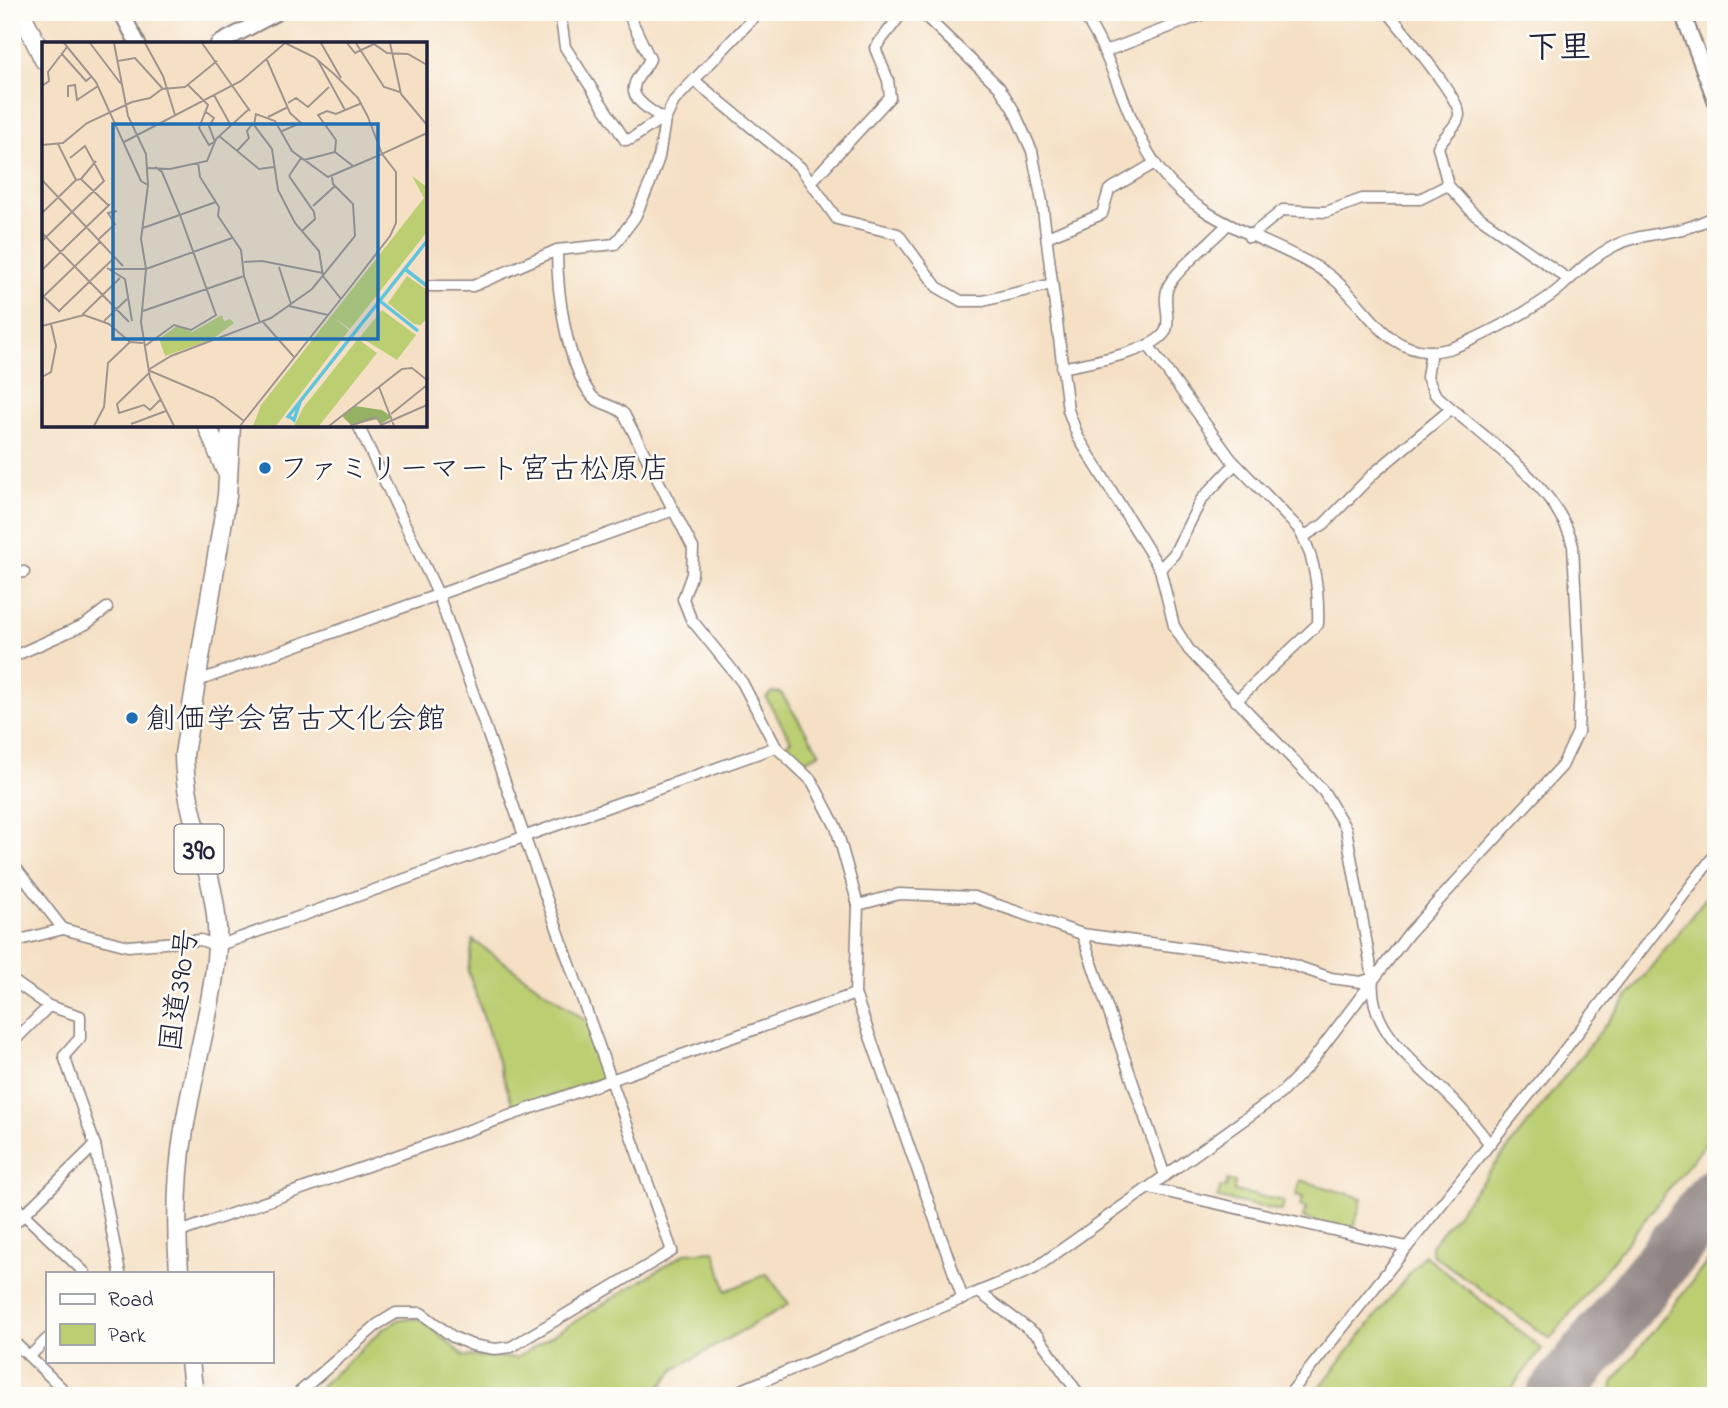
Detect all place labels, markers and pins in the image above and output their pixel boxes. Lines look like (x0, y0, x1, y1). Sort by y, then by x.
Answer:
place label: ファミリーマート宮古松原店 (279, 449, 670, 493)
marker: ファミリーマート宮古松原店 (257, 460, 273, 476)
place label: 創価学会宮古文化会館 (146, 699, 446, 743)
marker: 創価学会宮古文化会館 (124, 710, 140, 726)

